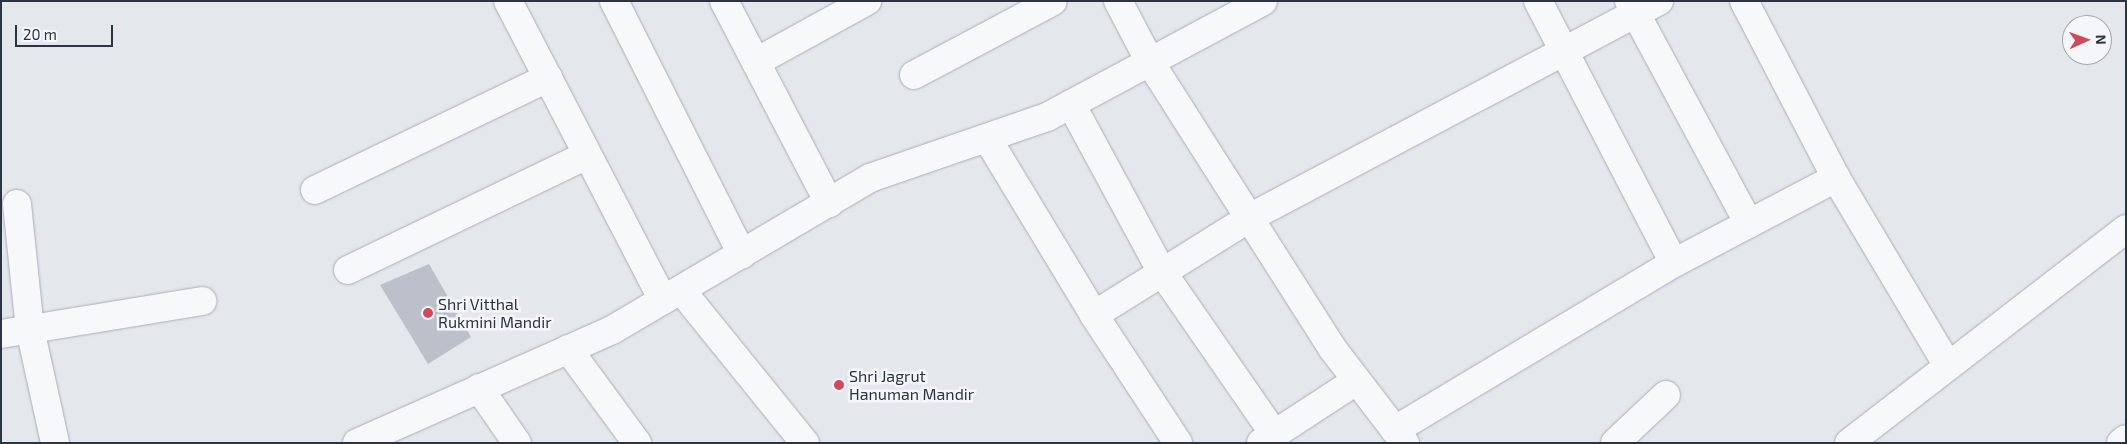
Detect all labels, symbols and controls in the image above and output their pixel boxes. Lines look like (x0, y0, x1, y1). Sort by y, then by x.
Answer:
scale bar (18, 15, 115, 47)
north arrow (2062, 15, 2112, 65)
text: 20 m (23, 25, 57, 43)
text: N (2093, 34, 2110, 45)
place label: Shri Vitthal Rukmini Mandir (438, 294, 552, 332)
marker: Shri Vitthal Rukmini Mandir (422, 307, 434, 319)
place label: Shri Jagrut Hanuman Mandir (849, 366, 974, 404)
marker: Shri Jagrut Hanuman Mandir (833, 379, 845, 391)

